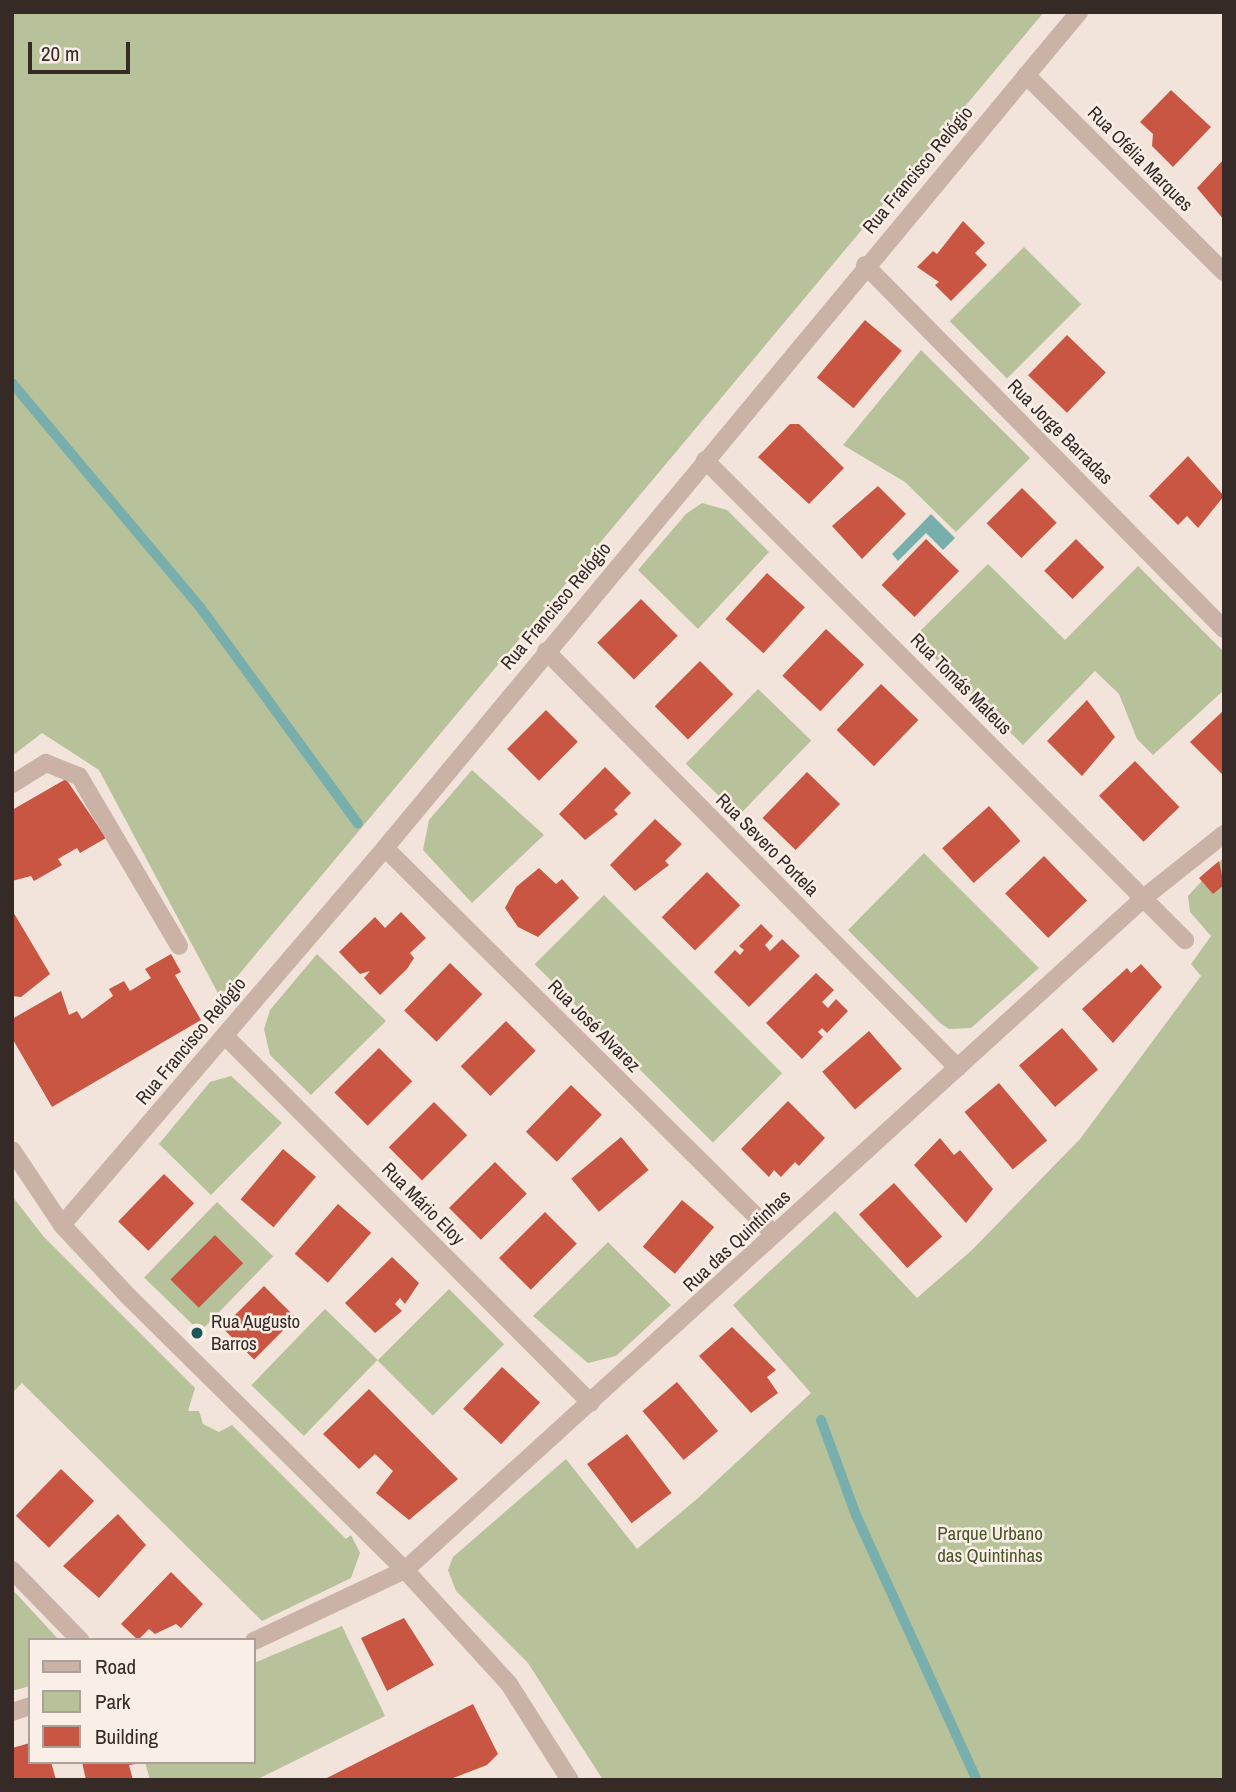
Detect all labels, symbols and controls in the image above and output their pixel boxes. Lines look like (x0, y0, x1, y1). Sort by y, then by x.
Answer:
scale bar (32, 28, 133, 72)
text: 20 m (41, 39, 79, 68)
street label: Rua Francisco Relógio (858, 102, 978, 238)
street label: Rua Ofélia Marques (1083, 102, 1197, 216)
street label: Rua Jorge Barradas (1003, 375, 1117, 489)
street label: Rua Francisco Relógio (496, 538, 616, 674)
street label: Rua Tomás Mateus (905, 628, 1017, 740)
street label: Rua Severo Portela (711, 789, 823, 901)
street label: Rua Francisco Relógio (131, 973, 251, 1109)
street label: Rua José Alvarez (543, 975, 645, 1077)
street label: Rua Mário Eloy (377, 1158, 469, 1250)
street label: Rua das Quintinhas (679, 1185, 795, 1297)
place label: Rua Augusto Barros (211, 1311, 301, 1355)
marker: Rua Augusto Barros (189, 1325, 205, 1341)
park label: Parque Urbano das Quintinhas (937, 1523, 1043, 1567)
legend (28, 1638, 256, 1764)
text: Road (95, 1652, 136, 1681)
text: Park (95, 1687, 130, 1716)
text: Building (95, 1722, 158, 1751)

